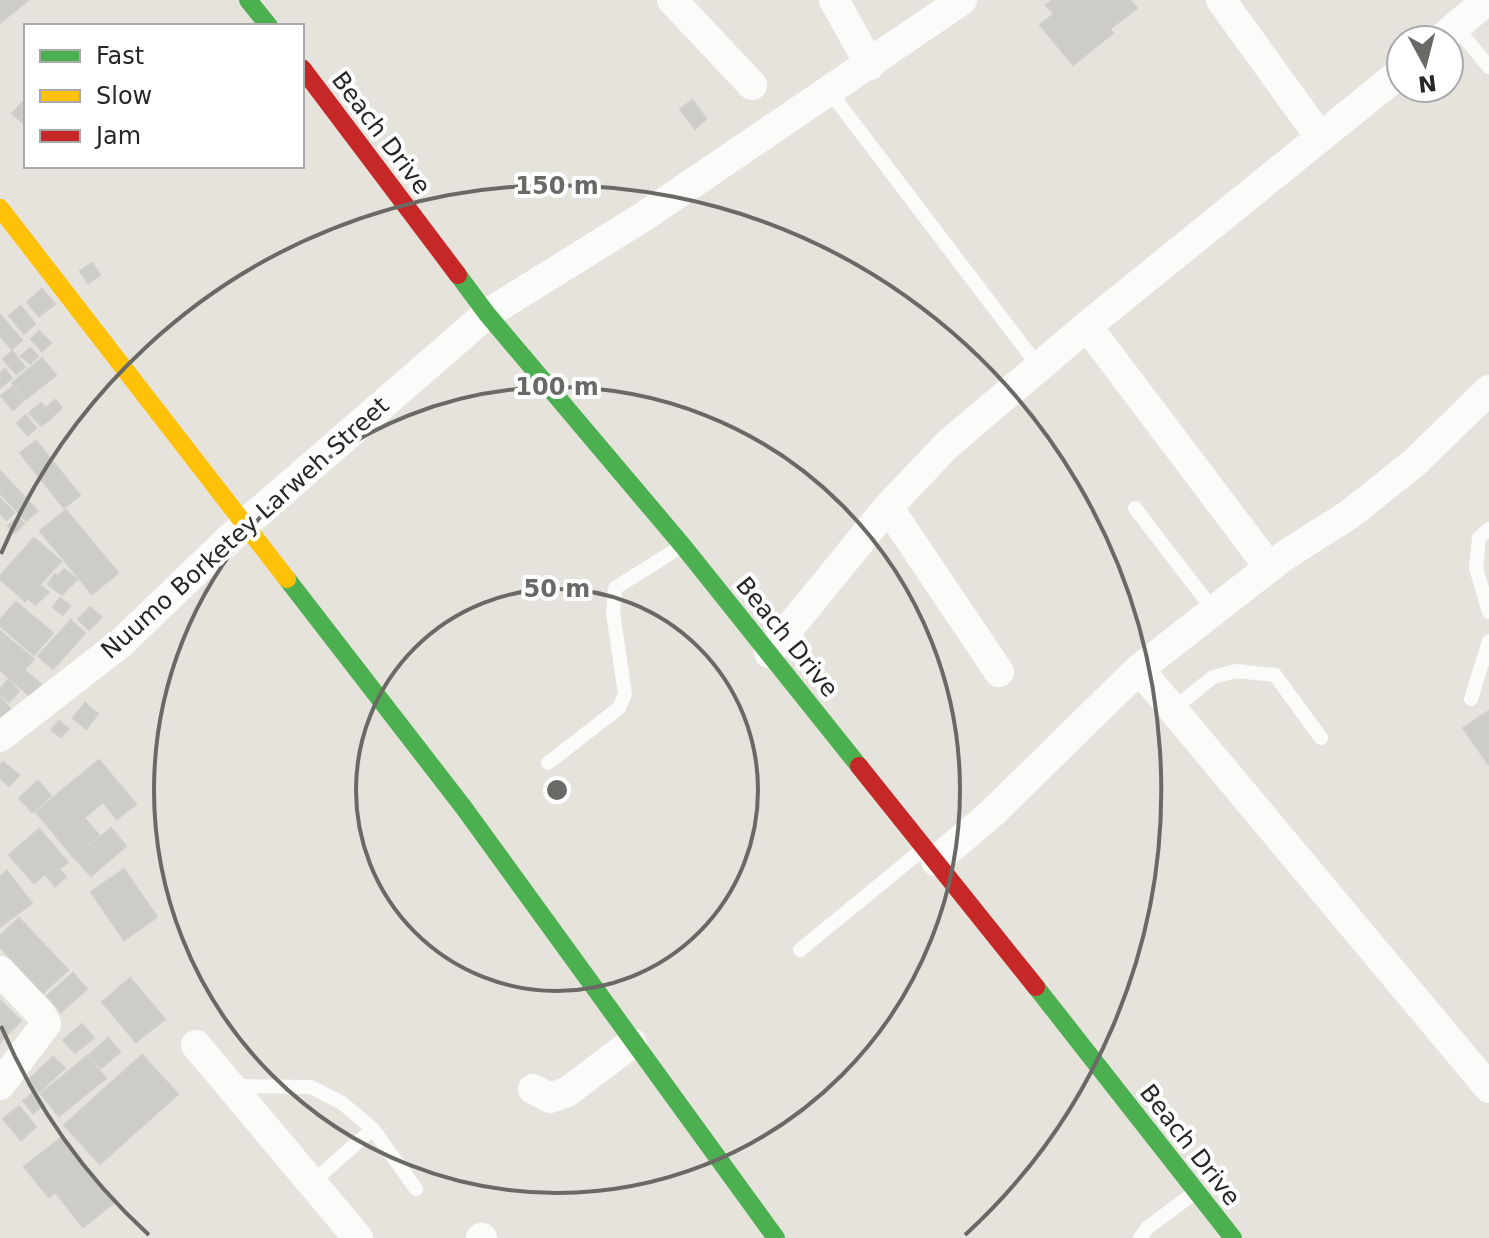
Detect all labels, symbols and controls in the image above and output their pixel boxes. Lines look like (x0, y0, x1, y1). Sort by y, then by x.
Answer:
legend (24, 24, 304, 168)
north arrow (1385, 24, 1465, 104)
text: Fast (96, 42, 144, 70)
street label: Beach Drive (326, 66, 436, 200)
text: N (1417, 70, 1438, 97)
text: Slow (96, 82, 152, 110)
text: Jam (94, 122, 141, 150)
text: 150 m (515, 172, 599, 200)
text: 100 m (515, 373, 599, 401)
street label: Nuumo Borketey Larweh Street (96, 391, 394, 665)
street label: Beach Drive (730, 571, 844, 703)
text: 50 m (524, 575, 590, 603)
centre of rings (543, 776, 571, 804)
street label: Beach Drive (1134, 1079, 1246, 1211)

